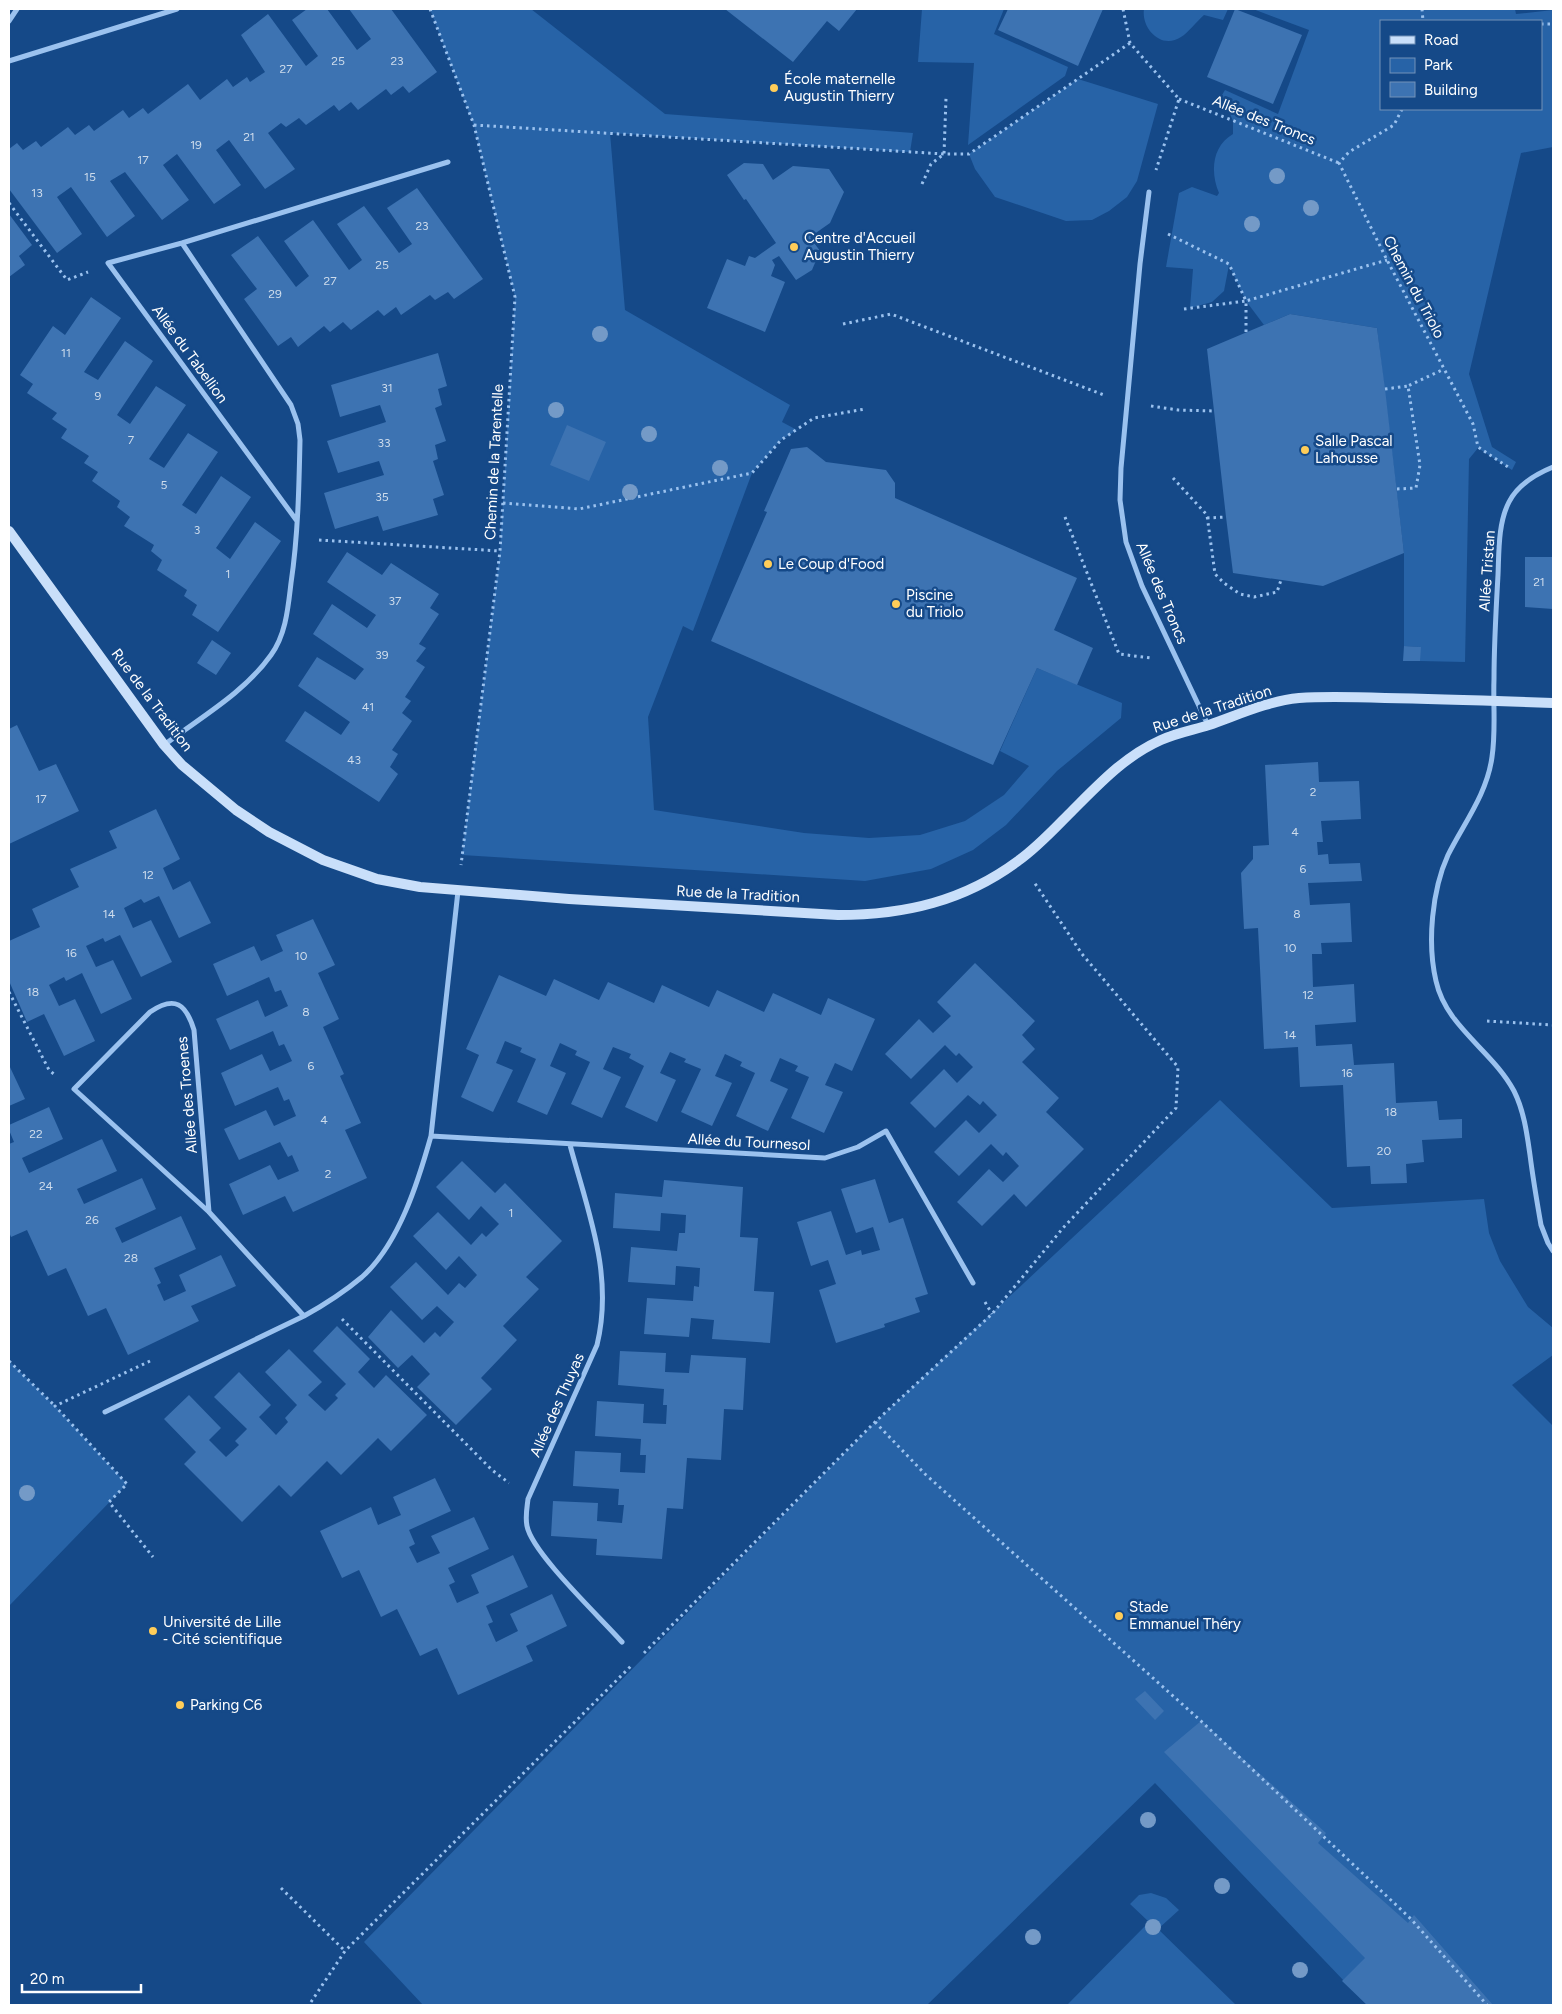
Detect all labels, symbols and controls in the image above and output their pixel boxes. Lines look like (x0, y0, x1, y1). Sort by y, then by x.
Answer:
legend (1380, 20, 1542, 110)
text: Road (1424, 31, 1459, 49)
house number: 25 (331, 54, 345, 68)
house number: 23 (390, 54, 404, 68)
text: Park (1424, 56, 1453, 74)
house number: 27 (279, 62, 293, 76)
place label: École maternelle Augustin Thierry (784, 70, 896, 105)
text: Building (1424, 81, 1478, 99)
marker: École maternelle Augustin Thierry (768, 82, 780, 94)
street label: Allée des Troncs (1210, 91, 1318, 149)
house number: 21 (243, 130, 255, 144)
house number: 19 (190, 138, 202, 152)
house number: 17 (137, 153, 149, 167)
house number: 15 (84, 170, 96, 184)
house number: 13 (31, 186, 43, 200)
house number: 23 (415, 219, 429, 233)
place label: Centre d'Accueil Augustin Thierry (804, 229, 915, 264)
street label: Chemin du Triolo (1379, 233, 1449, 342)
marker: Centre d'Accueil Augustin Thierry (788, 241, 800, 253)
house number: 25 (375, 258, 389, 272)
house number: 27 (323, 274, 337, 288)
house number: 29 (268, 287, 282, 301)
street label: Allée du Tabellion (148, 301, 232, 407)
house number: 11 (61, 346, 71, 360)
house number: 31 (381, 381, 393, 395)
street label: Chemin de la Tarentelle (481, 383, 507, 541)
house number: 9 (95, 389, 102, 403)
place label: Salle Pascal Lahousse (1315, 432, 1393, 467)
house number: 7 (128, 433, 135, 447)
house number: 33 (377, 436, 391, 450)
marker: Salle Pascal Lahousse (1299, 444, 1311, 456)
house number: 5 (161, 478, 168, 492)
house number: 35 (375, 490, 389, 504)
house number: 3 (194, 523, 200, 537)
street label: Allée Tristan (1475, 530, 1499, 612)
street label: Allée des Troncs (1132, 539, 1192, 647)
place label: Le Coup d'Food (778, 555, 884, 573)
marker: Le Coup d'Food (762, 558, 774, 570)
house number: 1 (226, 567, 230, 581)
house number: 21 (1533, 575, 1545, 589)
place label: Piscine du Triolo (906, 586, 964, 621)
house number: 37 (389, 594, 402, 608)
marker: Piscine du Triolo (890, 598, 902, 610)
street label: Rue de la Tradition (108, 645, 196, 755)
house number: 39 (375, 648, 389, 662)
street label: Rue de la Tradition (1150, 681, 1274, 737)
house number: 41 (362, 700, 374, 714)
house number: 43 (347, 753, 361, 767)
house number: 2 (1310, 785, 1316, 799)
house number: 17 (35, 792, 47, 806)
house number: 4 (1291, 825, 1299, 839)
house number: 6 (1300, 862, 1307, 876)
house number: 12 (142, 868, 154, 882)
street label: Rue de la Tradition (676, 882, 800, 906)
house number: 14 (103, 907, 116, 921)
house number: 8 (1293, 907, 1301, 921)
house number: 10 (1284, 941, 1297, 955)
house number: 16 (65, 946, 77, 960)
house number: 10 (295, 949, 308, 963)
house number: 18 (27, 985, 39, 999)
house number: 12 (1302, 988, 1314, 1002)
house number: 8 (302, 1005, 310, 1019)
house number: 14 (1284, 1028, 1297, 1042)
street label: Allée des Troenes (173, 1036, 201, 1154)
house number: 6 (308, 1059, 315, 1073)
house number: 16 (1341, 1066, 1353, 1080)
house number: 18 (1385, 1105, 1397, 1119)
house number: 4 (320, 1113, 328, 1127)
house number: 22 (29, 1127, 43, 1141)
street label: Allée du Tournesol (687, 1130, 811, 1154)
house number: 20 (1377, 1144, 1392, 1158)
house number: 2 (325, 1167, 331, 1181)
house number: 24 (39, 1179, 54, 1193)
house number: 1 (509, 1206, 513, 1220)
house number: 26 (85, 1213, 99, 1227)
house number: 28 (124, 1251, 138, 1265)
street label: Allée des Thuyas (526, 1350, 588, 1460)
place label: Stade Emmanuel Théry (1129, 1598, 1241, 1633)
marker: Stade Emmanuel Théry (1113, 1610, 1125, 1622)
place label: Université de Lille ‐ Cité scientifique (163, 1613, 282, 1648)
marker: Université de Lille ‐ Cité scientifique (147, 1625, 159, 1637)
place label: Parking C6 (190, 1696, 263, 1714)
marker: Parking C6 (174, 1699, 186, 1711)
scale bar (22, 1962, 141, 1994)
text: 20 m (30, 1970, 64, 1988)

